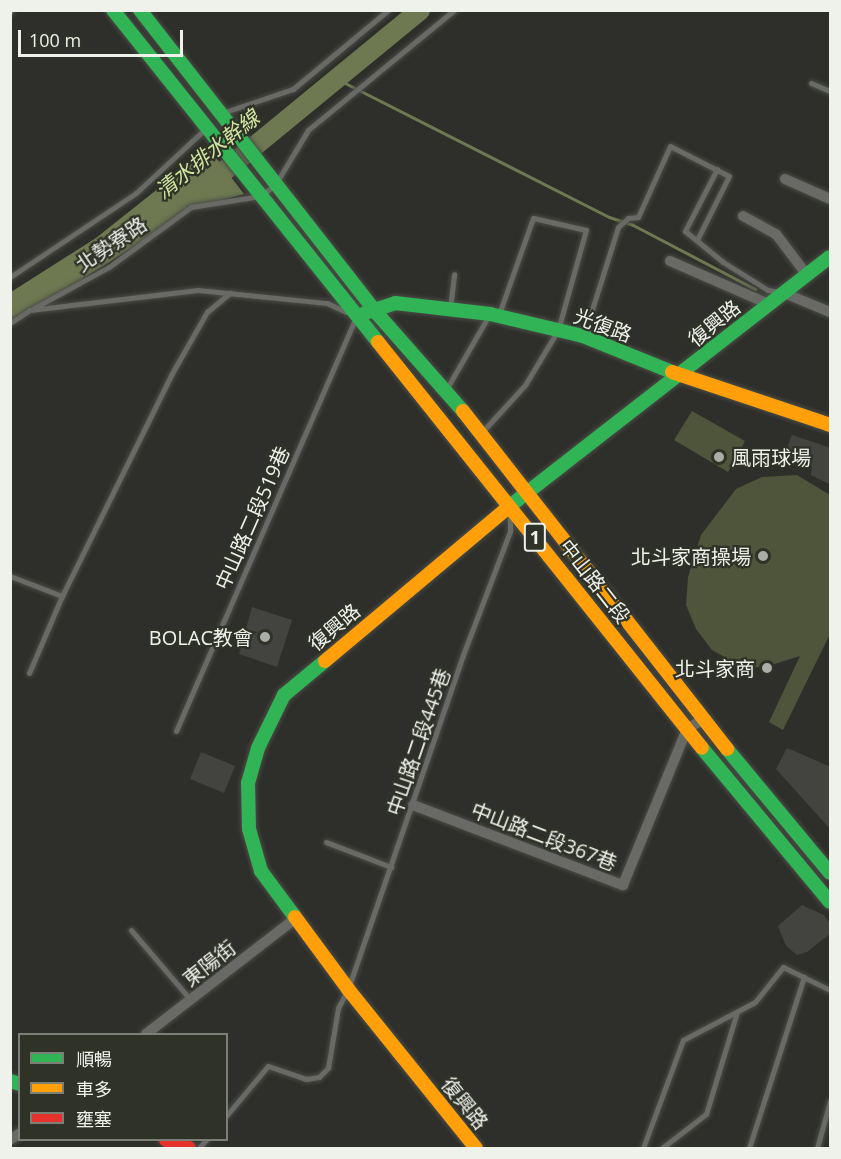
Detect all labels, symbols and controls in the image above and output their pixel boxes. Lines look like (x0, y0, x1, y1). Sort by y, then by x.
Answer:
scale bar (21, 18, 186, 56)
text: 100 m (29, 28, 81, 52)
water label: 清水排水幹線 (150, 105, 264, 203)
street label: 北勢寮路 (71, 212, 151, 276)
street label: 復興路 (683, 295, 745, 351)
street label: 光復路 (571, 303, 635, 347)
street label: 中山路二段519巷 (210, 443, 294, 593)
place label: 風雨球場 (731, 445, 811, 469)
marker: 風雨球場 (712, 450, 726, 464)
road number: 1 (523, 522, 547, 552)
street label: 中山路二段 (555, 534, 635, 628)
place label: 北斗家商操場 (631, 544, 751, 568)
marker: 北斗家商操場 (756, 549, 770, 563)
street label: 復興路 (303, 599, 365, 655)
place label: BOLAC教會 (149, 625, 253, 649)
marker: BOLAC教會 (258, 630, 272, 644)
place label: 北斗家商 (675, 656, 755, 680)
marker: 北斗家商 (760, 661, 774, 675)
street label: 中山路二段445巷 (382, 665, 454, 819)
street label: 中山路二段367巷 (468, 797, 620, 875)
street label: 東陽街 (178, 935, 240, 991)
legend (18, 1033, 228, 1141)
text: 順暢 (76, 1047, 112, 1071)
street label: 復興路 (437, 1072, 493, 1134)
text: 車多 (76, 1077, 112, 1101)
text: 壅塞 (76, 1107, 112, 1131)

